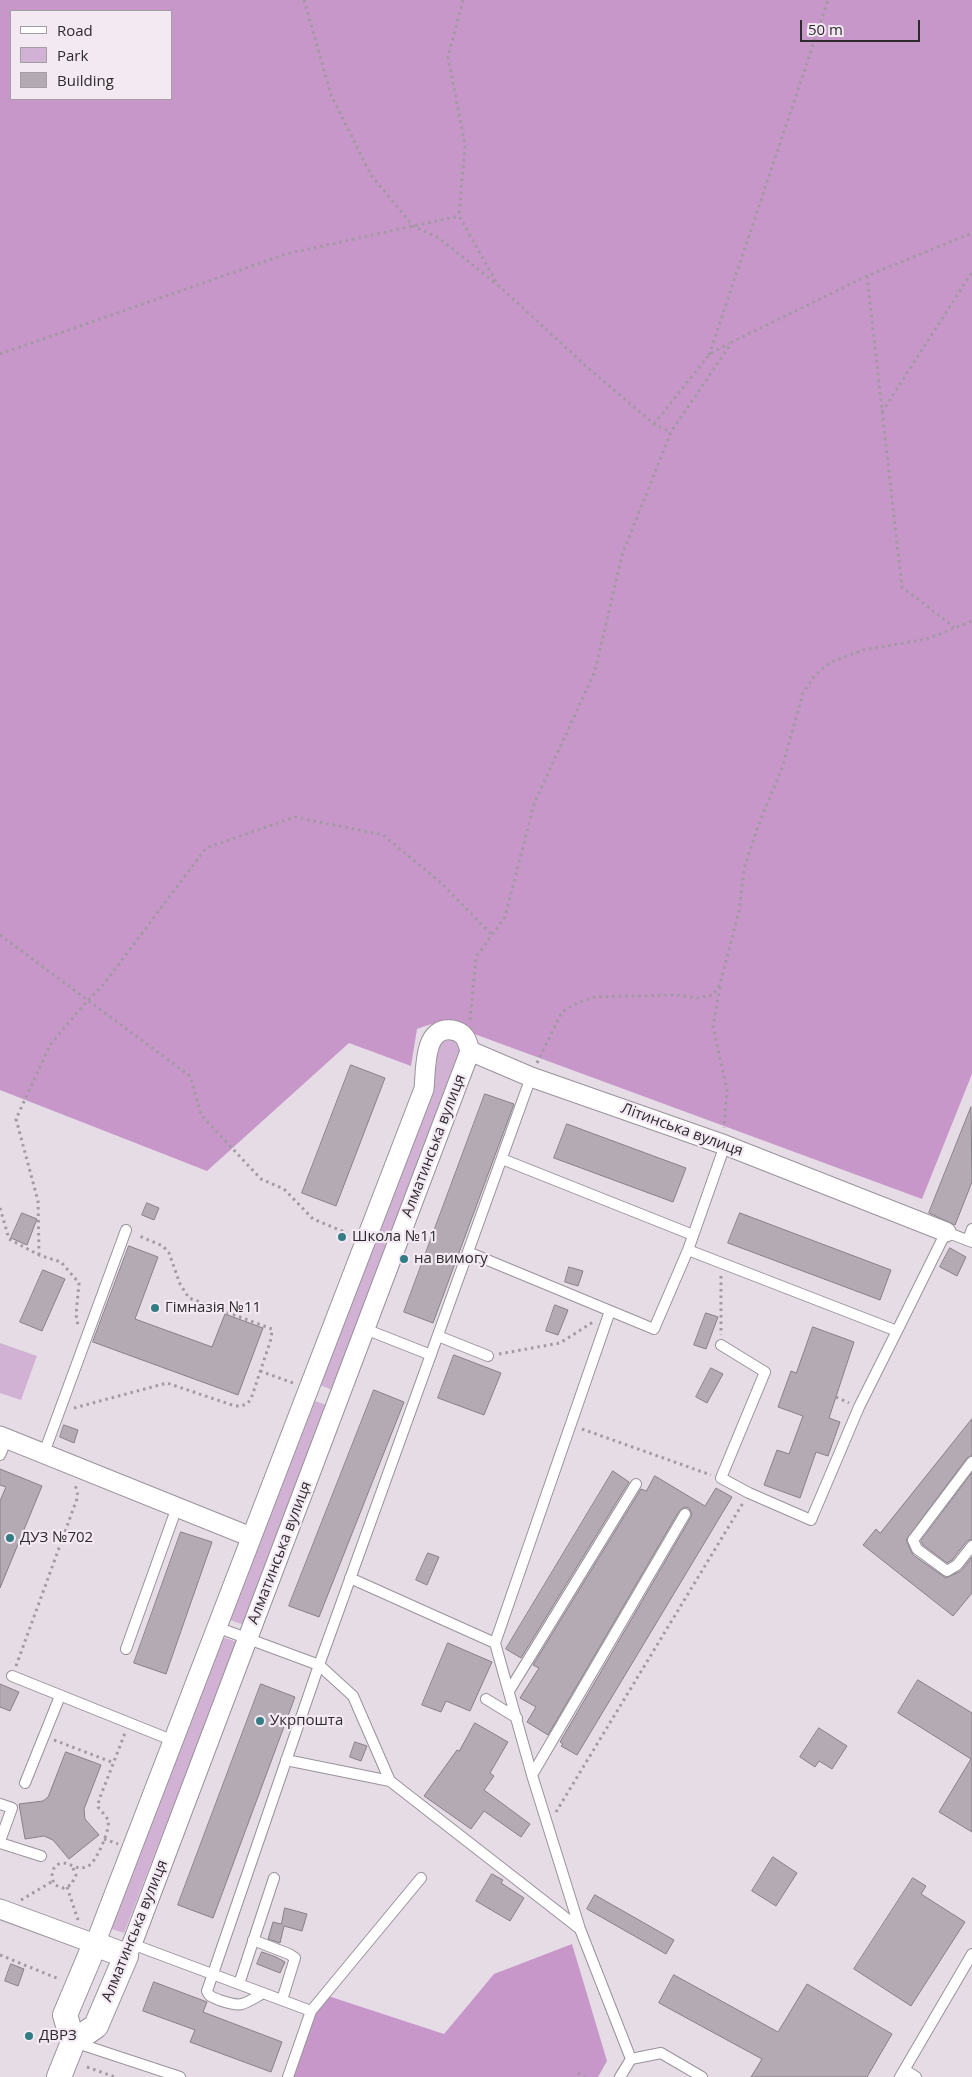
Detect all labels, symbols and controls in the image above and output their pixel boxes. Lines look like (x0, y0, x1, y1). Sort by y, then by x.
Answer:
legend (10, 10, 172, 100)
scale bar (802, 10, 922, 42)
text: 50 m (808, 19, 843, 39)
text: Road (57, 20, 93, 40)
text: Park (57, 45, 88, 65)
text: Building (57, 70, 114, 90)
street label: Алматинська вулиця (398, 1072, 470, 1220)
street label: Літинська вулиця (619, 1100, 745, 1160)
place label: Школа №11 (352, 1228, 437, 1246)
marker: Школа №11 (336, 1231, 348, 1243)
place label: на вимогу (414, 1250, 488, 1268)
marker: на вимогу (398, 1253, 410, 1265)
place label: Гімназія №11 (165, 1299, 261, 1317)
marker: Гімназія №11 (149, 1302, 161, 1314)
street label: Алматинська вулиця (244, 1479, 316, 1627)
place label: ДУЗ №702 (20, 1529, 93, 1547)
marker: ДУЗ №702 (4, 1532, 16, 1544)
place label: Укрпошта (270, 1712, 343, 1730)
marker: Укрпошта (254, 1715, 266, 1727)
street label: Алматинська вулиця (98, 1857, 172, 2005)
place label: ДВРЗ (39, 2027, 77, 2045)
marker: ДВРЗ (23, 2030, 35, 2042)

